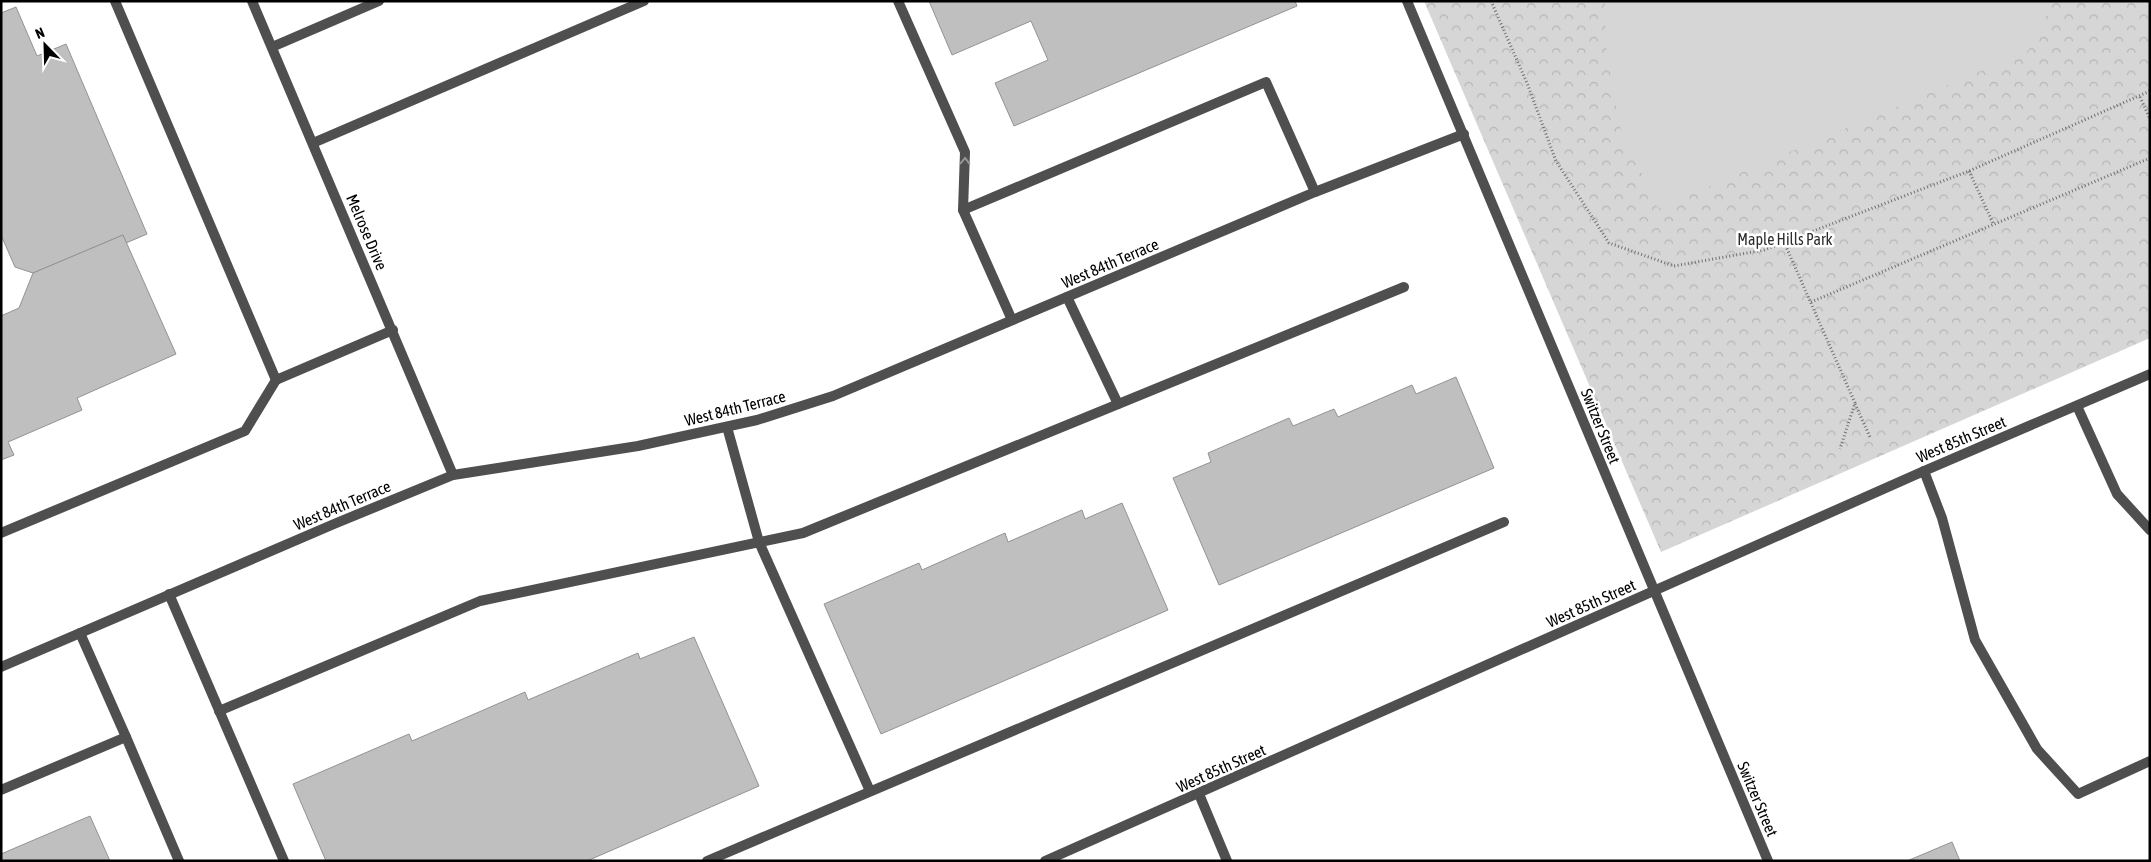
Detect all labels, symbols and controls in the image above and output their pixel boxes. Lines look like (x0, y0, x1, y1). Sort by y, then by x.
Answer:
north arrow (20, 20, 70, 70)
text: N (33, 24, 47, 42)
one-way arrow (960, 157, 970, 164)
street label: Melrose Drive (343, 191, 391, 273)
park label: Maple Hills Park (1737, 230, 1833, 249)
street label: West 84th Terrace (1059, 234, 1161, 292)
street label: Switzer Street (1578, 386, 1624, 466)
street label: West 84th Terrace (683, 387, 787, 429)
street label: West 85th Street (1914, 412, 2009, 466)
street label: West 84th Terrace (291, 476, 393, 534)
street label: West 85th Street (1544, 575, 1639, 631)
street label: West 85th Street (1174, 740, 1269, 796)
street label: Switzer Street (1734, 759, 1782, 839)

